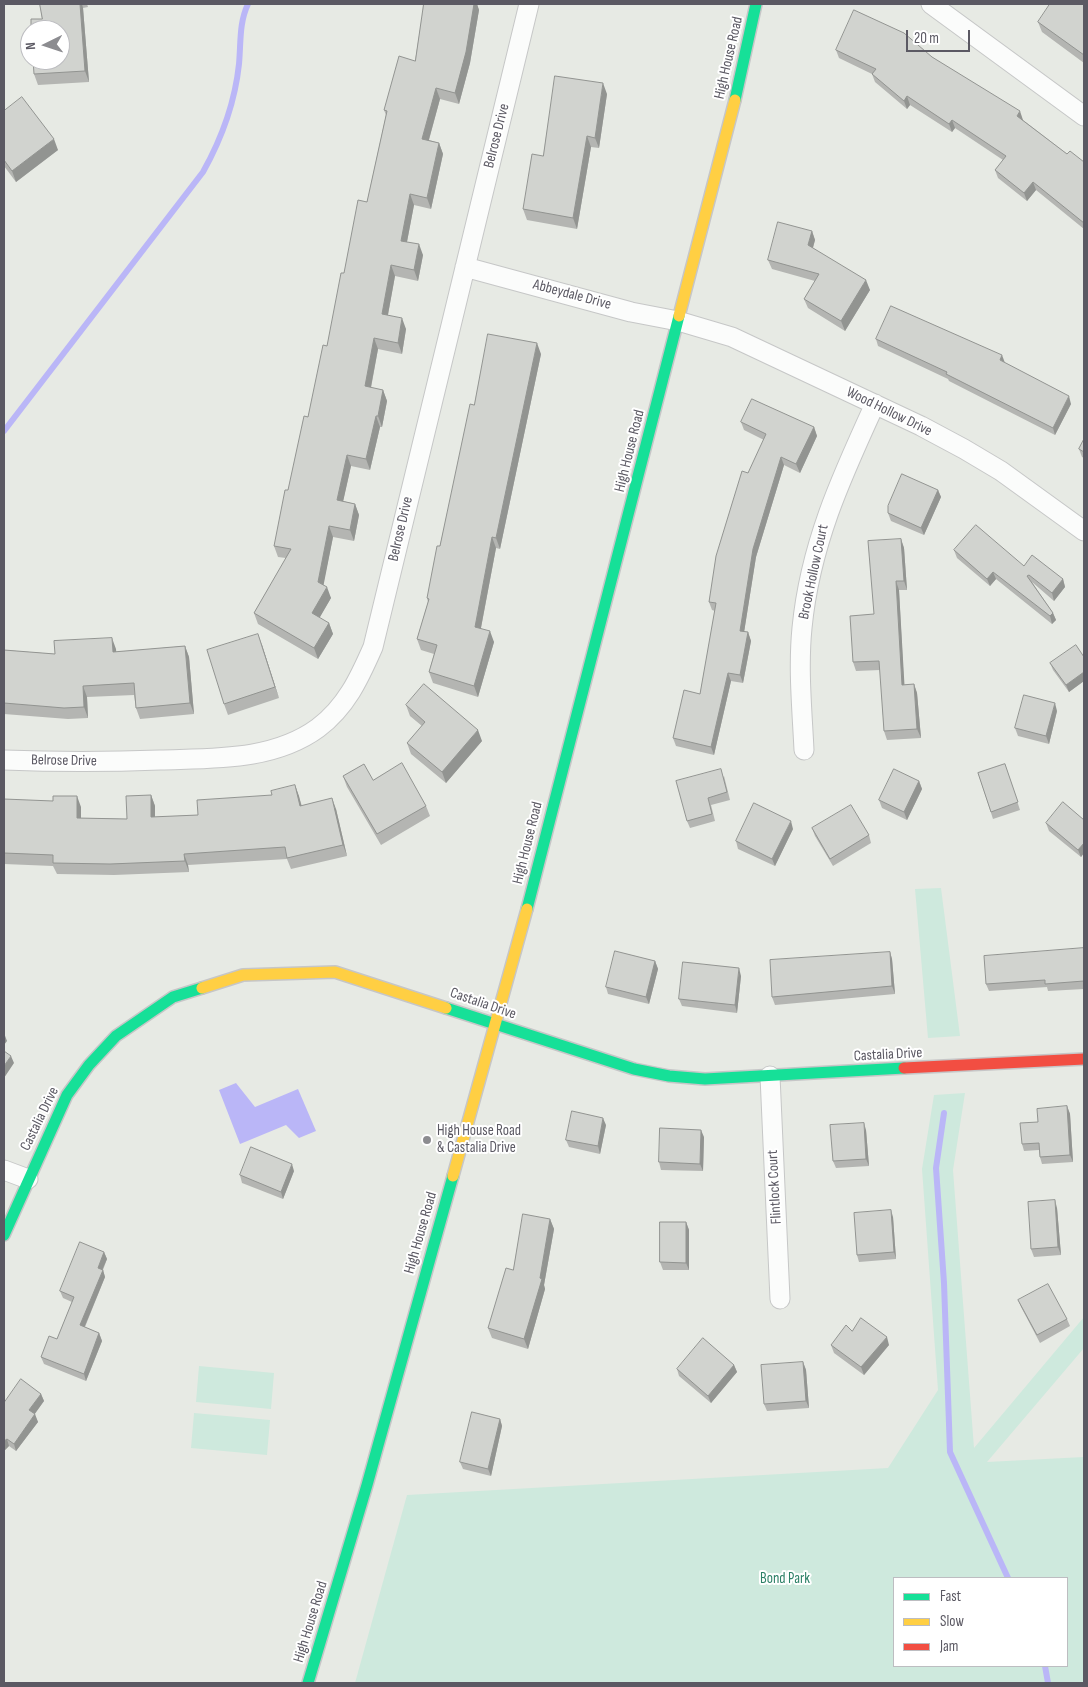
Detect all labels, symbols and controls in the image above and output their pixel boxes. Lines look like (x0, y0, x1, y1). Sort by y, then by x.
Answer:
street label: High House Road (711, 15, 747, 101)
north arrow (20, 20, 70, 70)
scale bar (908, 20, 972, 52)
text: 20 m (914, 29, 939, 48)
text: N (22, 42, 39, 50)
street label: Belrose Drive (480, 102, 514, 170)
street label: Abbeydale Drive (531, 276, 613, 314)
street label: Wood Hollow Drive (843, 383, 935, 441)
street label: High House Road (611, 408, 649, 494)
street label: Belrose Drive (385, 495, 417, 563)
street label: Brook Hollow Court (795, 523, 833, 621)
street label: Belrose Drive (31, 751, 97, 771)
street label: High House Road (509, 800, 547, 886)
street label: Castalia Drive (448, 984, 518, 1024)
street label: Castalia Drive (853, 1044, 923, 1066)
street label: Castalia Drive (17, 1084, 63, 1154)
place label: High House Road & Castalia Drive (437, 1122, 521, 1157)
marker: High House Road & Castalia Drive (421, 1134, 433, 1146)
street label: Flintlock Court (764, 1149, 786, 1225)
street label: High House Road (401, 1190, 441, 1276)
park label: Bond Park (760, 1570, 810, 1588)
legend (893, 1577, 1068, 1667)
street label: High House Road (290, 1579, 332, 1665)
text: Fast (940, 1587, 961, 1606)
text: Slow (940, 1612, 964, 1631)
text: Jam (940, 1637, 958, 1656)

